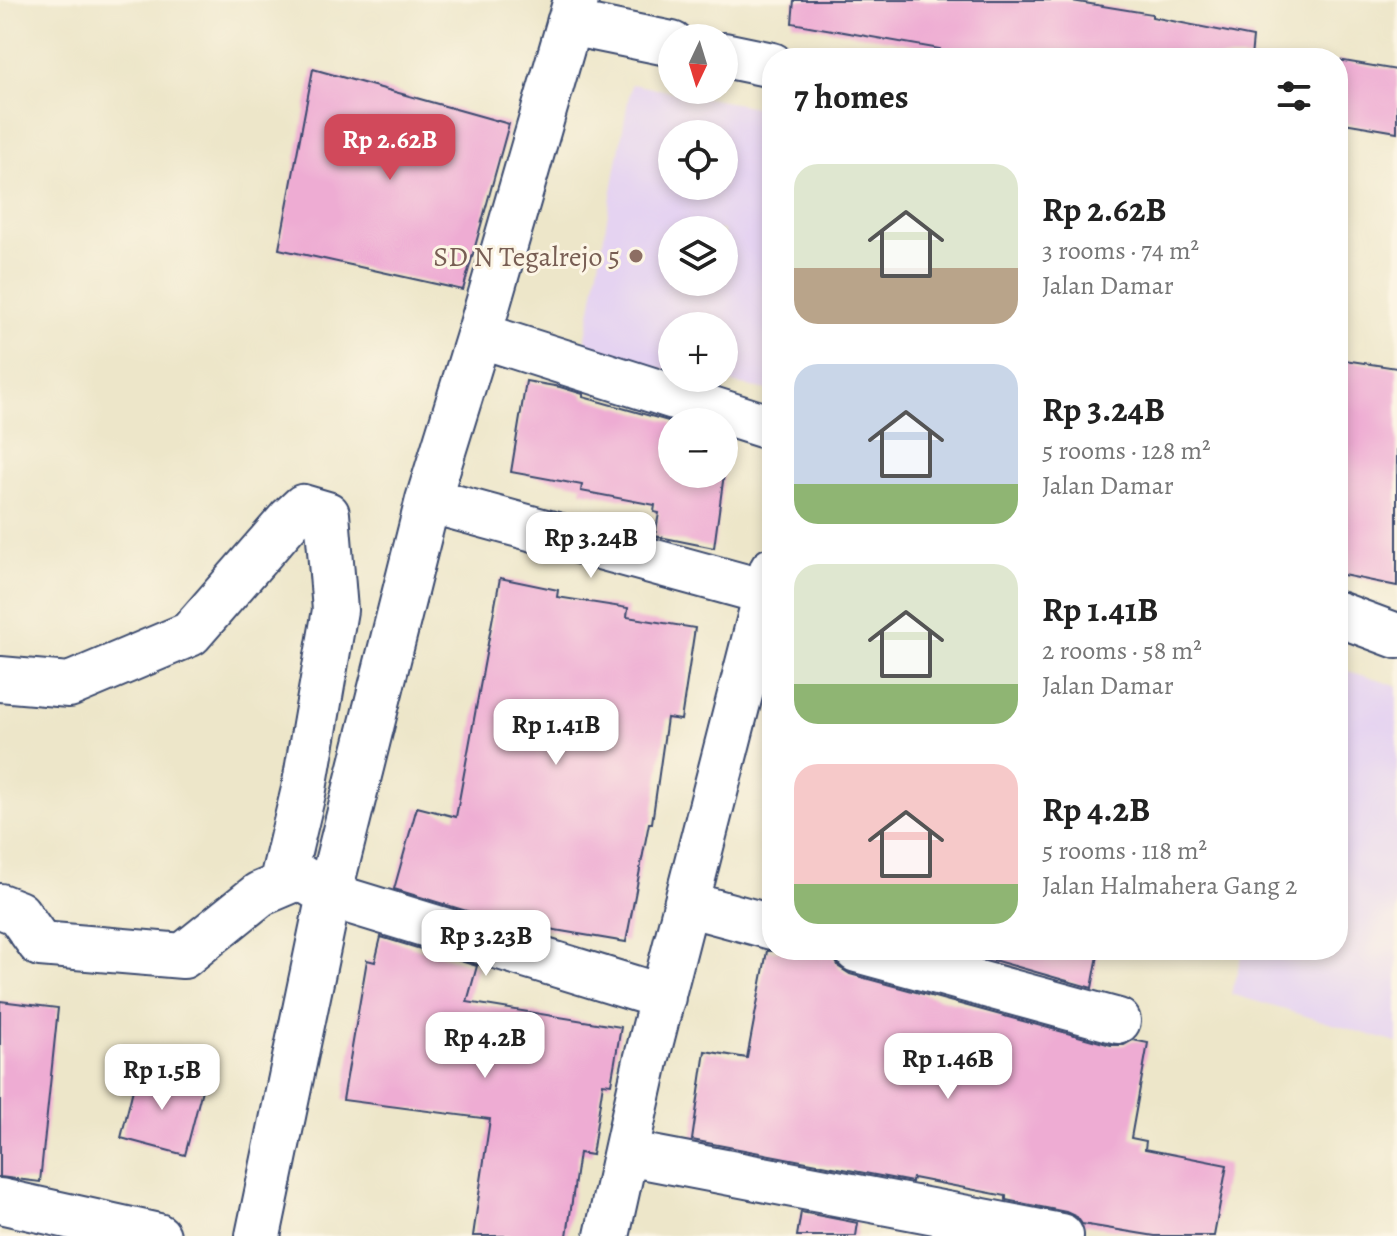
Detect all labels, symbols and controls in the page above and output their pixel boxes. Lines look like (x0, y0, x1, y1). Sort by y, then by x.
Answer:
north arrow (658, 24, 738, 104)
map controls (658, 24, 738, 488)
text: 7 homes (794, 73, 909, 120)
icon: filters (1272, 74, 1316, 118)
pin: Rp 2.62B (307, 114, 473, 182)
button: locate (658, 120, 738, 200)
text: Rp 2.62B (342, 122, 438, 157)
text: Rp 2.62B (1042, 186, 1167, 233)
icon: home (858, 196, 954, 292)
button: layers (658, 216, 738, 296)
text: 3 rooms · 74 m² (1042, 233, 1199, 268)
place label: SD N Tegalrejo 5 (433, 238, 620, 276)
marker: SD N Tegalrejo 5 (627, 247, 645, 265)
text: Jalan Damar (1042, 268, 1174, 303)
button: + (658, 312, 738, 392)
text: Rp 3.24B (1042, 386, 1165, 433)
icon: home (858, 396, 954, 492)
button: − (658, 408, 738, 488)
text: 5 rooms · 128 m² (1042, 433, 1211, 468)
text: Jalan Damar (1042, 468, 1174, 503)
pin: Rp 3.24B (508, 512, 674, 580)
text: Rp 3.24B (544, 520, 638, 555)
text: Rp 1.41B (1042, 586, 1158, 633)
icon: home (858, 596, 954, 692)
text: 2 rooms · 58 m² (1042, 633, 1202, 668)
text: Jalan Damar (1042, 668, 1174, 703)
pin: Rp 1.41B (473, 699, 639, 767)
text: Rp 1.41B (512, 707, 600, 742)
text: Rp 4.2B (1042, 786, 1150, 833)
icon: home (858, 796, 954, 892)
text: 5 rooms · 118 m² (1042, 833, 1207, 868)
text: Jalan Halmahera Gang 2 (1042, 868, 1297, 903)
pin: Rp 3.23B (403, 910, 569, 978)
text: Rp 3.23B (439, 918, 533, 953)
pin: Rp 4.2B (411, 1012, 559, 1080)
text: Rp 4.2B (444, 1020, 526, 1055)
pin: Rp 1.46B (865, 1033, 1031, 1101)
text: Rp 1.46B (902, 1041, 994, 1076)
pin: Rp 1.5B (88, 1044, 236, 1112)
text: Rp 1.5B (123, 1052, 201, 1087)

